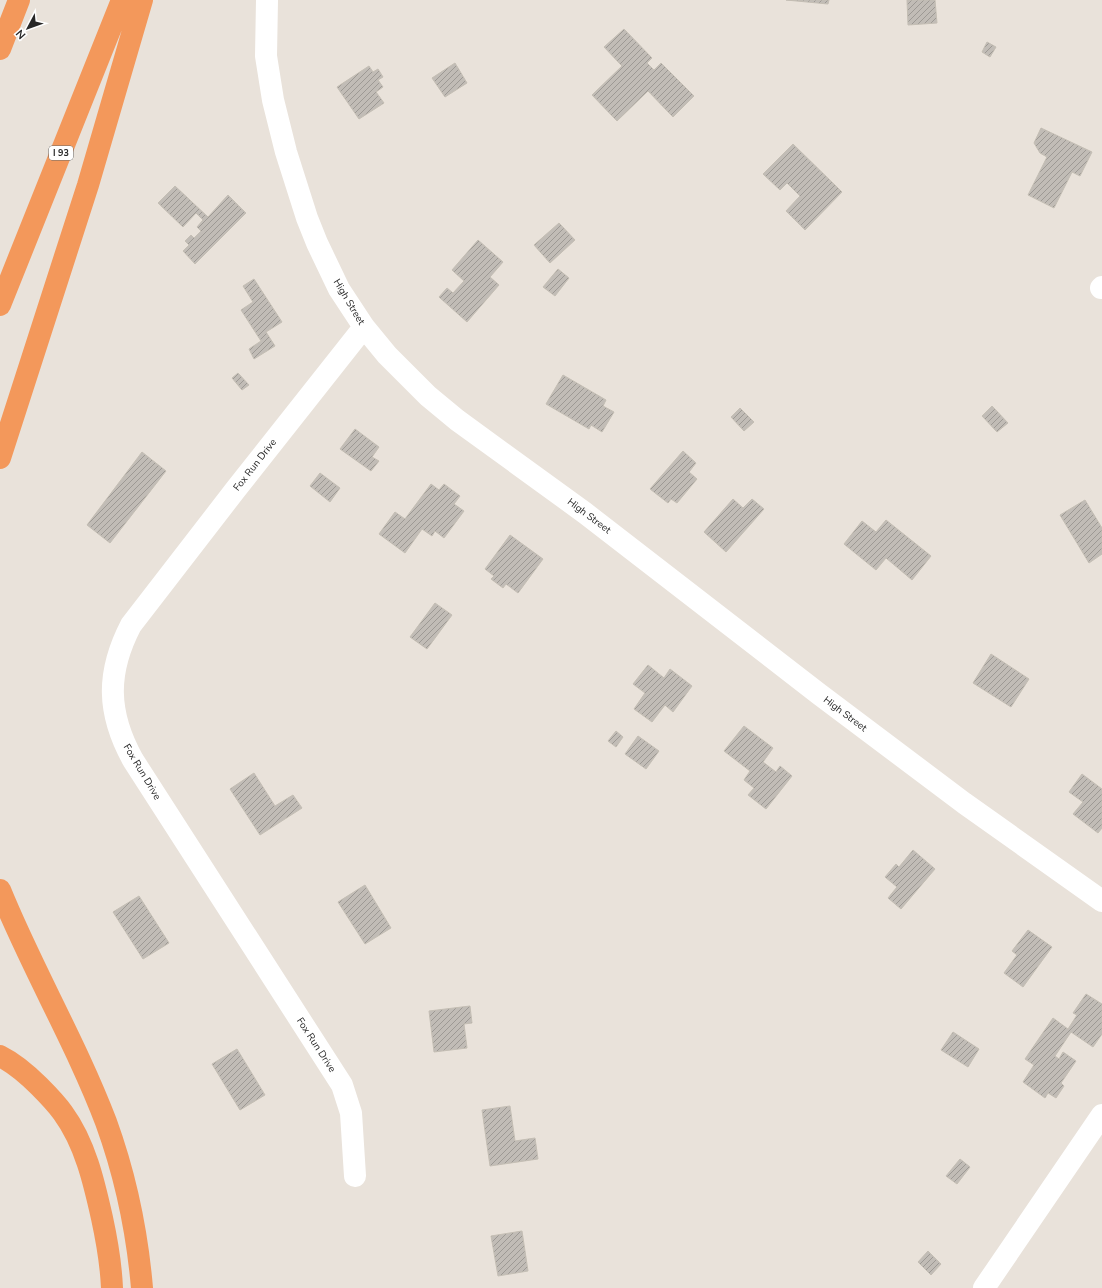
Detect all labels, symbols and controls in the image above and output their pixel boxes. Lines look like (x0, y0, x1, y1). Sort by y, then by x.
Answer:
north arrow (8, 8, 48, 48)
text: N (12, 26, 29, 42)
road number: I 93 (49, 146, 73, 160)
street label: High Street (330, 276, 368, 328)
street label: Fox Run Drive (230, 436, 280, 494)
street label: High Street (564, 495, 614, 537)
street label: High Street (820, 693, 870, 735)
street label: Fox Run Drive (120, 741, 164, 803)
street label: Fox Run Drive (293, 1015, 339, 1075)

